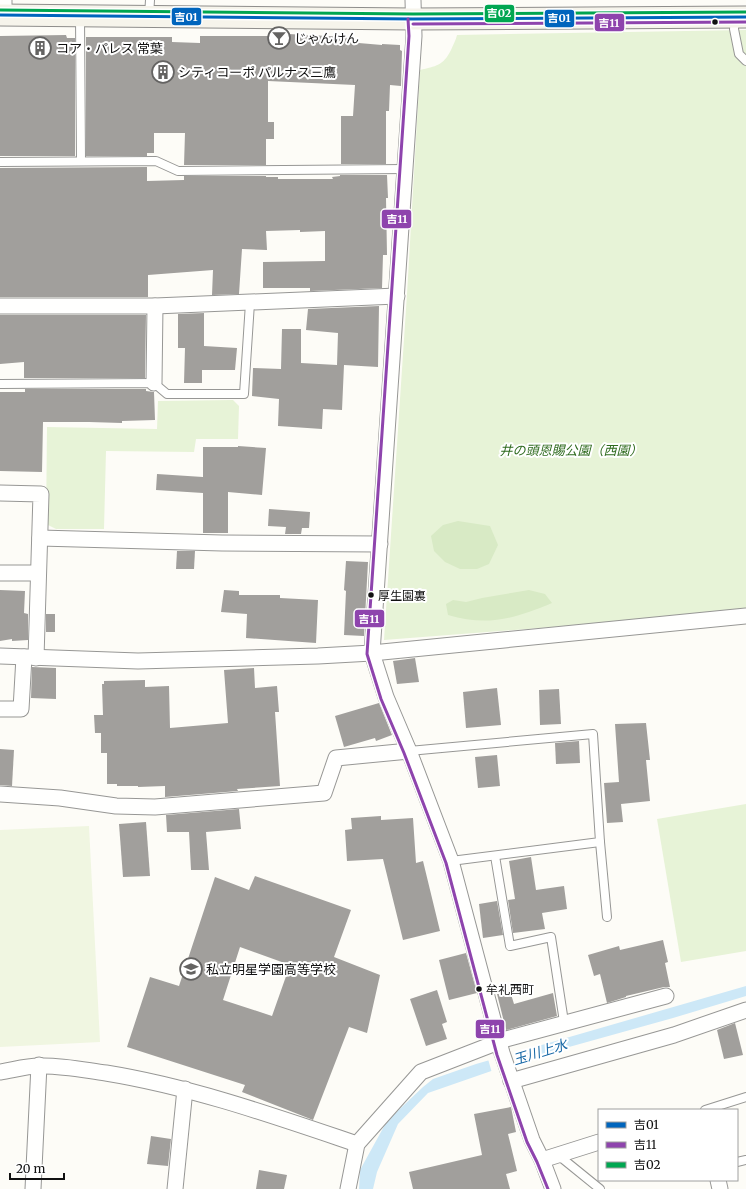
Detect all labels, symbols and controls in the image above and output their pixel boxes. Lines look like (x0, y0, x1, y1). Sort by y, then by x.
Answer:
line badge: 吉02 (484, 4, 515, 23)
text: 吉02 (487, 6, 512, 20)
line badge: 吉01 (171, 7, 202, 26)
line badge: 吉01 (544, 9, 575, 28)
text: 吉01 (175, 10, 197, 24)
text: 吉01 (548, 11, 570, 25)
line badge: 吉11 (594, 13, 625, 32)
text: 吉11 (599, 16, 619, 30)
unlabelled marker (710, 17, 720, 27)
bar icon: じゃんけん (266, 25, 292, 51)
place label: じゃんけん (294, 30, 359, 47)
building icon: コア・パレス 常葉 (27, 35, 53, 61)
place label: コア・パレス 常葉 (56, 40, 163, 57)
building icon: シティコーポ パルナス三鷹 (150, 59, 176, 85)
place label: シティコーポ パルナス三鷹 (178, 64, 336, 81)
line badge: 吉11 (381, 209, 412, 229)
text: 吉11 (387, 212, 407, 226)
park label: 井の頭恩賜公園（西園） (499, 442, 643, 459)
place label: 厚生園裏 (378, 588, 426, 603)
marker: 厚生園裏 (366, 590, 376, 600)
line badge: 吉11 (354, 609, 385, 628)
text: 吉11 (359, 612, 379, 626)
school or university icon: 私立明星学園高等学校 (178, 956, 204, 982)
place label: 私立明星学園高等学校 (206, 961, 336, 978)
place label: 牟礼西町 (486, 982, 534, 997)
marker: 牟礼西町 (474, 984, 484, 994)
line badge: 吉11 (475, 1019, 505, 1039)
text: 吉11 (480, 1022, 500, 1036)
water label: 玉川上水 (511, 1035, 571, 1069)
legend (598, 1109, 738, 1181)
text: 吉01 (634, 1117, 659, 1132)
text: 吉11 (634, 1137, 657, 1152)
scale bar (10, 1155, 64, 1181)
text: 吉02 (634, 1157, 661, 1172)
text: 20 m (16, 1161, 45, 1176)

